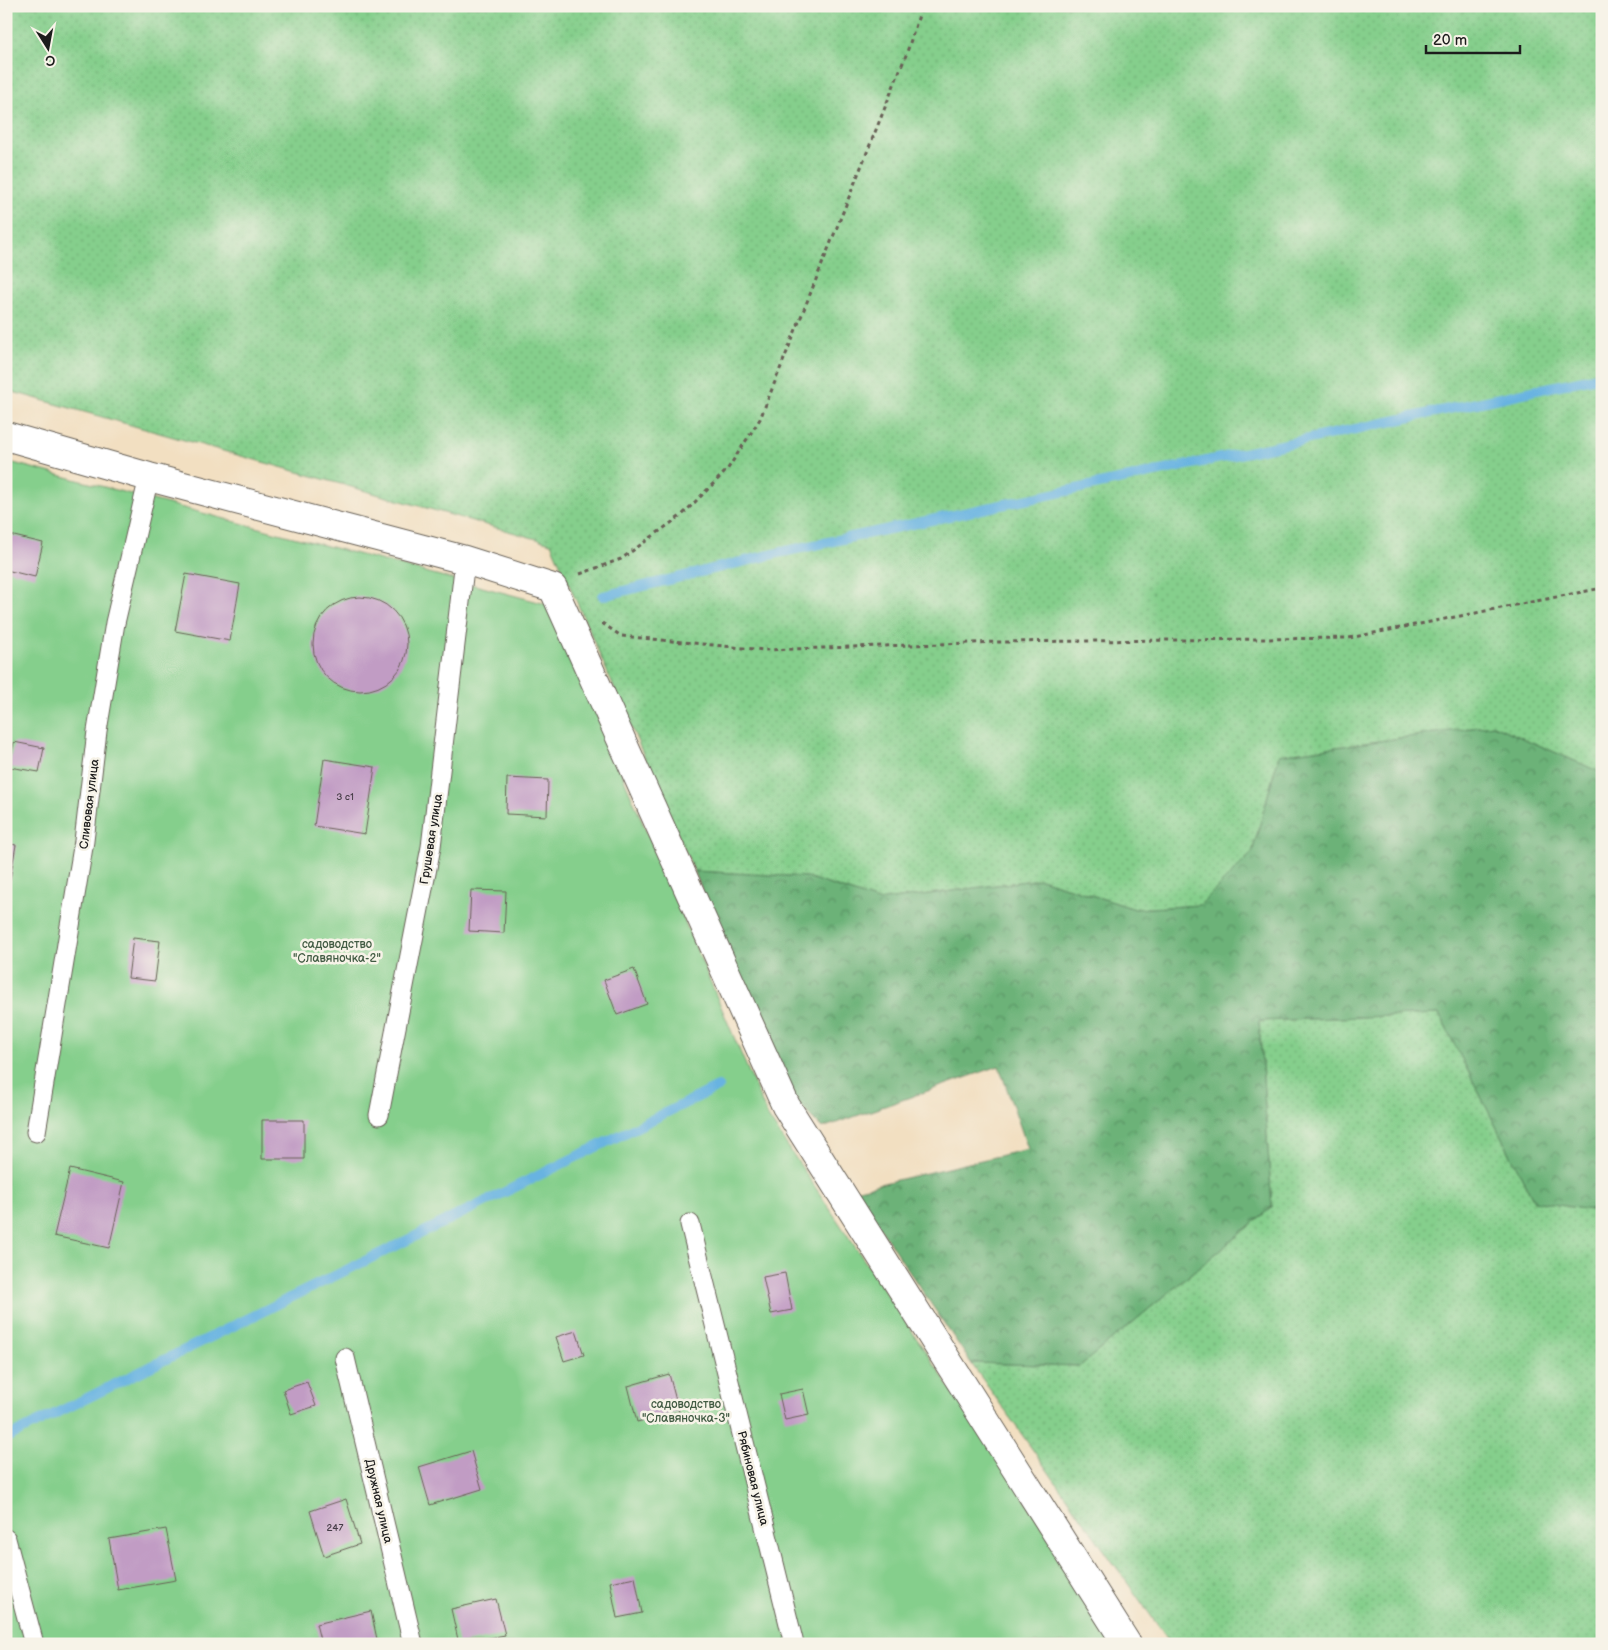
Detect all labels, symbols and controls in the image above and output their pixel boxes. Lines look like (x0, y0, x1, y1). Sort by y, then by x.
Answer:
north arrow (22, 22, 72, 72)
scale bar (1426, 22, 1519, 54)
text: 20 m (1433, 31, 1467, 50)
text: С (44, 51, 57, 70)
street label: Сливовая улица (77, 758, 102, 850)
house number: 3 с1 (336, 791, 354, 803)
street label: Грушевая улица (417, 793, 446, 885)
park label: садоводство "Славяночка-2" (293, 937, 381, 966)
park label: садоводство "Славяночка-3" (642, 1397, 730, 1426)
street label: Рябиновая улица (733, 1429, 772, 1527)
street label: Дружная улица (362, 1457, 396, 1545)
house number: 247 (327, 1522, 343, 1534)

